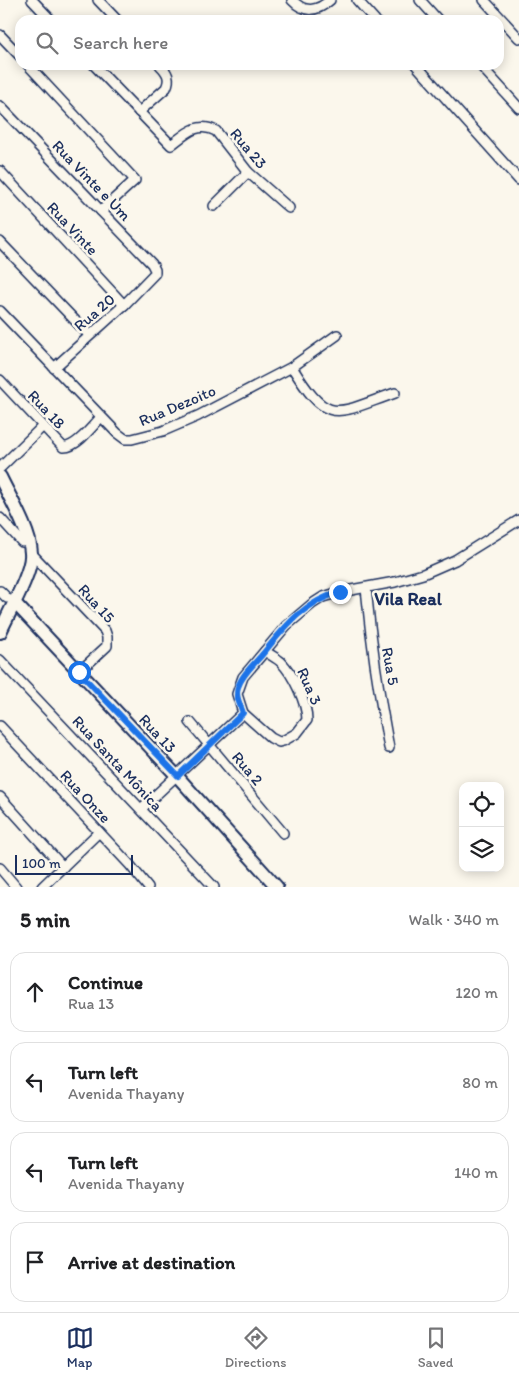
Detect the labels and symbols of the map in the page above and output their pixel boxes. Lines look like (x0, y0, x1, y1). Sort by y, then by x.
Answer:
street label: Rua 23 (226, 124, 271, 173)
street label: Rua Vinte e Um (48, 136, 135, 225)
street label: Rua Vinte (43, 198, 102, 259)
street label: Rua 20 (70, 289, 119, 335)
street label: Rua Dezoito (136, 381, 218, 430)
street label: Rua 18 (24, 386, 69, 433)
street label: Rua 15 (74, 580, 119, 627)
route end (329, 581, 352, 604)
district label: Vila Real (374, 588, 443, 610)
street label: Rua 5 (378, 646, 403, 687)
route start (68, 661, 91, 684)
street label: Rua 3 (293, 665, 326, 708)
street label: Rua 13 (135, 710, 180, 757)
street label: Rua Santa Mônica (68, 712, 167, 816)
street label: Rua 2 (228, 748, 268, 790)
street label: Rua Onze (56, 766, 115, 827)
scale bar (15, 852, 132, 875)

